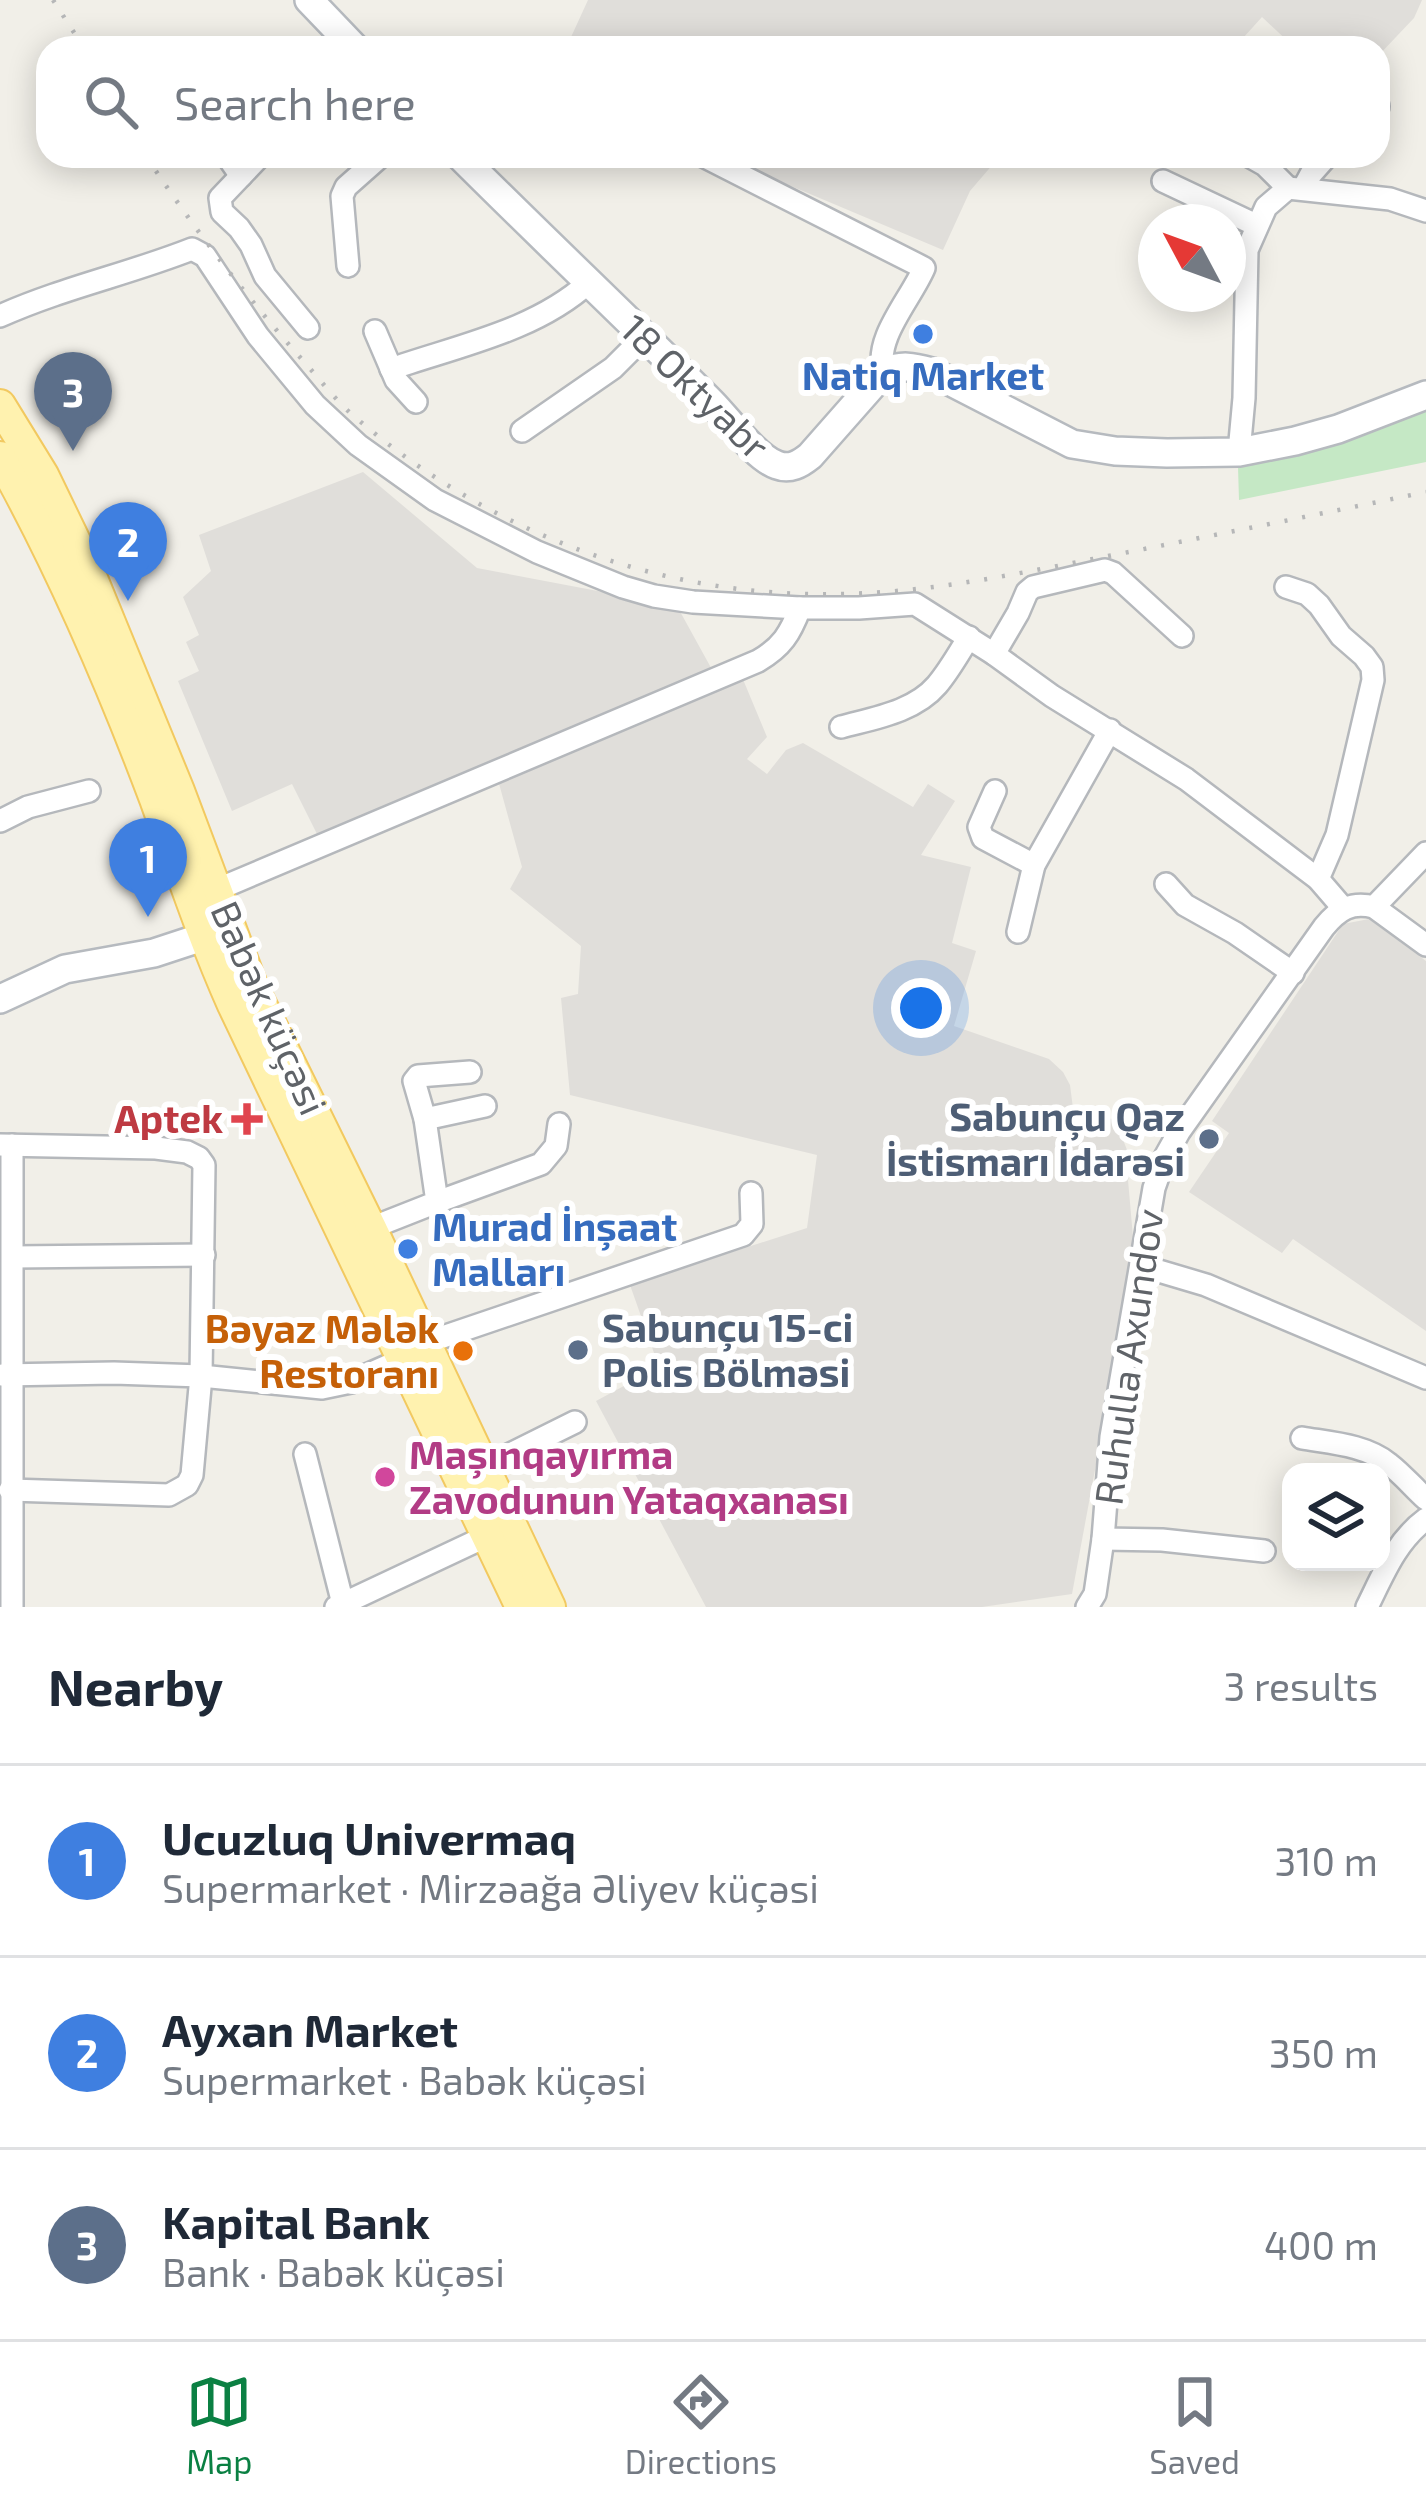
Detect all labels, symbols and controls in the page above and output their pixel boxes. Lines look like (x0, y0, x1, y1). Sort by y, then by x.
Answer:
search box (36, 36, 1390, 168)
icon: search (78, 69, 144, 135)
text: Search here (174, 75, 416, 129)
north arrow (1138, 204, 1246, 312)
street label: 18 Oktyabr (612, 304, 780, 468)
marker: Natiq Market (910, 321, 936, 347)
place label: Natiq Market (802, 351, 1044, 398)
pin: 3 (34, 352, 112, 451)
pin: 2 (89, 502, 167, 601)
pin: 1 (109, 818, 187, 917)
street label: Babək küçəsi (201, 893, 338, 1122)
your location (891, 978, 951, 1038)
place label: Sabunçu Qaz İstismarı İdarəsi (886, 1092, 1185, 1184)
place label: Aptek (114, 1094, 223, 1141)
marker: Aptek (234, 1106, 260, 1132)
marker: Sabunçu Qaz İstismarı İdarəsi (1196, 1126, 1222, 1152)
place label: Murad İnşaat Malları (432, 1202, 677, 1294)
street label: Ruhulla Axundov (1083, 1206, 1172, 1508)
marker: Murad İnşaat Malları (395, 1236, 421, 1262)
place label: Sabunçu 15-ci Polis Bölməsi (602, 1303, 853, 1395)
place label: Bəyaz Mələk Restoranı (205, 1304, 439, 1396)
marker: Sabunçu 15-ci Polis Bölməsi (565, 1337, 591, 1363)
marker: Bəyaz Mələk Restoranı (450, 1338, 476, 1364)
place label: Maşınqayırma Zavodunun Yataqxanası (409, 1430, 849, 1522)
map controls (1282, 1463, 1390, 1571)
button: layers (1282, 1463, 1390, 1571)
marker: Maşınqayırma Zavodunun Yataqxanası (372, 1464, 398, 1490)
text: Nearby (48, 1655, 223, 1716)
text: 3 results (1224, 1662, 1378, 1709)
text: Ucuzluq Univermaq (162, 1810, 576, 1864)
text: 1 (79, 1837, 95, 1884)
text: 310 m (1274, 1837, 1378, 1884)
text: Supermarket · Mirzəağa Əliyev küçəsi (162, 1864, 819, 1911)
text: Ayxan Market (162, 2002, 458, 2056)
text: 2 (76, 2029, 98, 2076)
text: 350 m (1269, 2029, 1378, 2076)
text: Supermarket · Babək küçəsi (162, 2056, 647, 2103)
text: Kapital Bank (162, 2194, 430, 2248)
text: 3 (76, 2221, 98, 2268)
text: 400 m (1264, 2221, 1378, 2268)
text: Bank · Babək küçəsi (162, 2248, 505, 2295)
tab: Map (186, 2369, 252, 2481)
tab: Directions (625, 2369, 777, 2481)
tab: Saved (1149, 2369, 1240, 2481)

